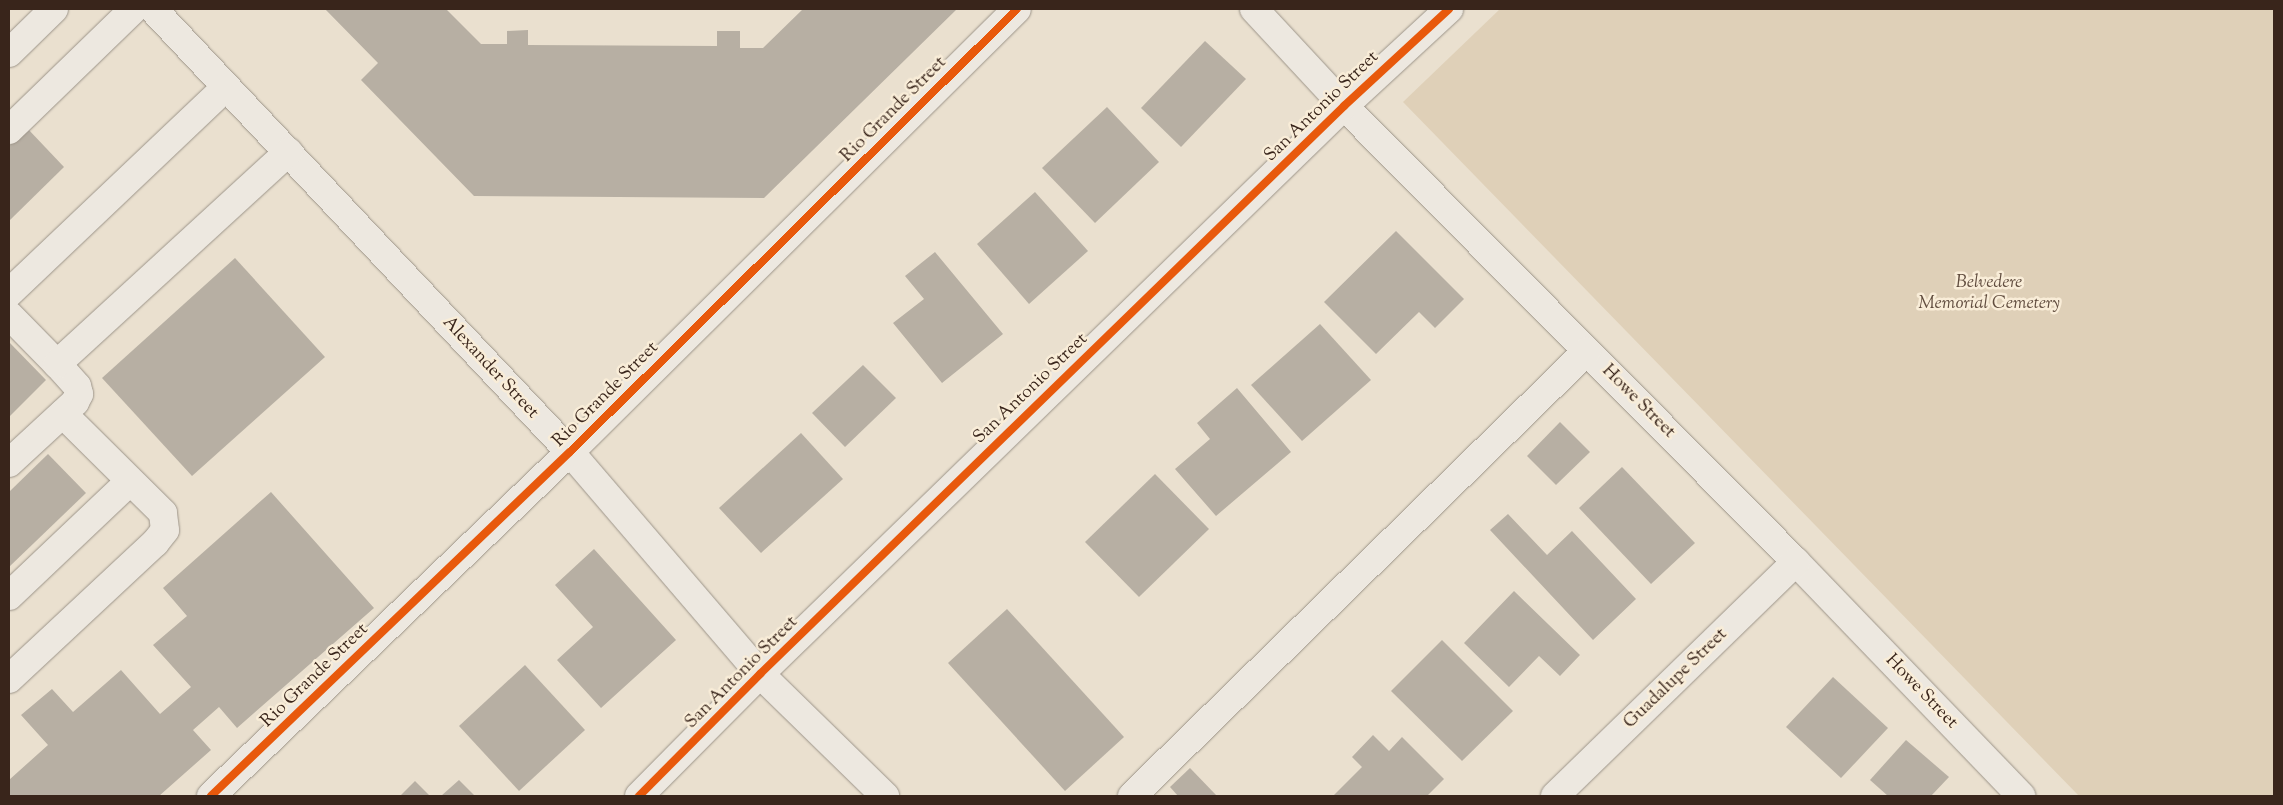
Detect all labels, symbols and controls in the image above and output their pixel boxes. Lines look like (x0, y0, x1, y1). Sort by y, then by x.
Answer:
street label: San Antonio Street (1260, 47, 1384, 167)
street label: Rio Grande Street (837, 53, 951, 167)
park label: Belvedere Memorial Cemetery (1918, 273, 2060, 316)
street label: Alexander Street (437, 312, 543, 424)
street label: San Antonio Street (969, 329, 1093, 449)
street label: Rio Grande Street (549, 338, 663, 452)
street label: Howe Street (1597, 361, 1679, 443)
street label: San Antonio Street (681, 612, 803, 734)
street label: Rio Grande Street (257, 619, 373, 733)
street label: Guadalupe Street (1620, 624, 1732, 734)
street label: Howe Street (1880, 650, 1962, 734)

